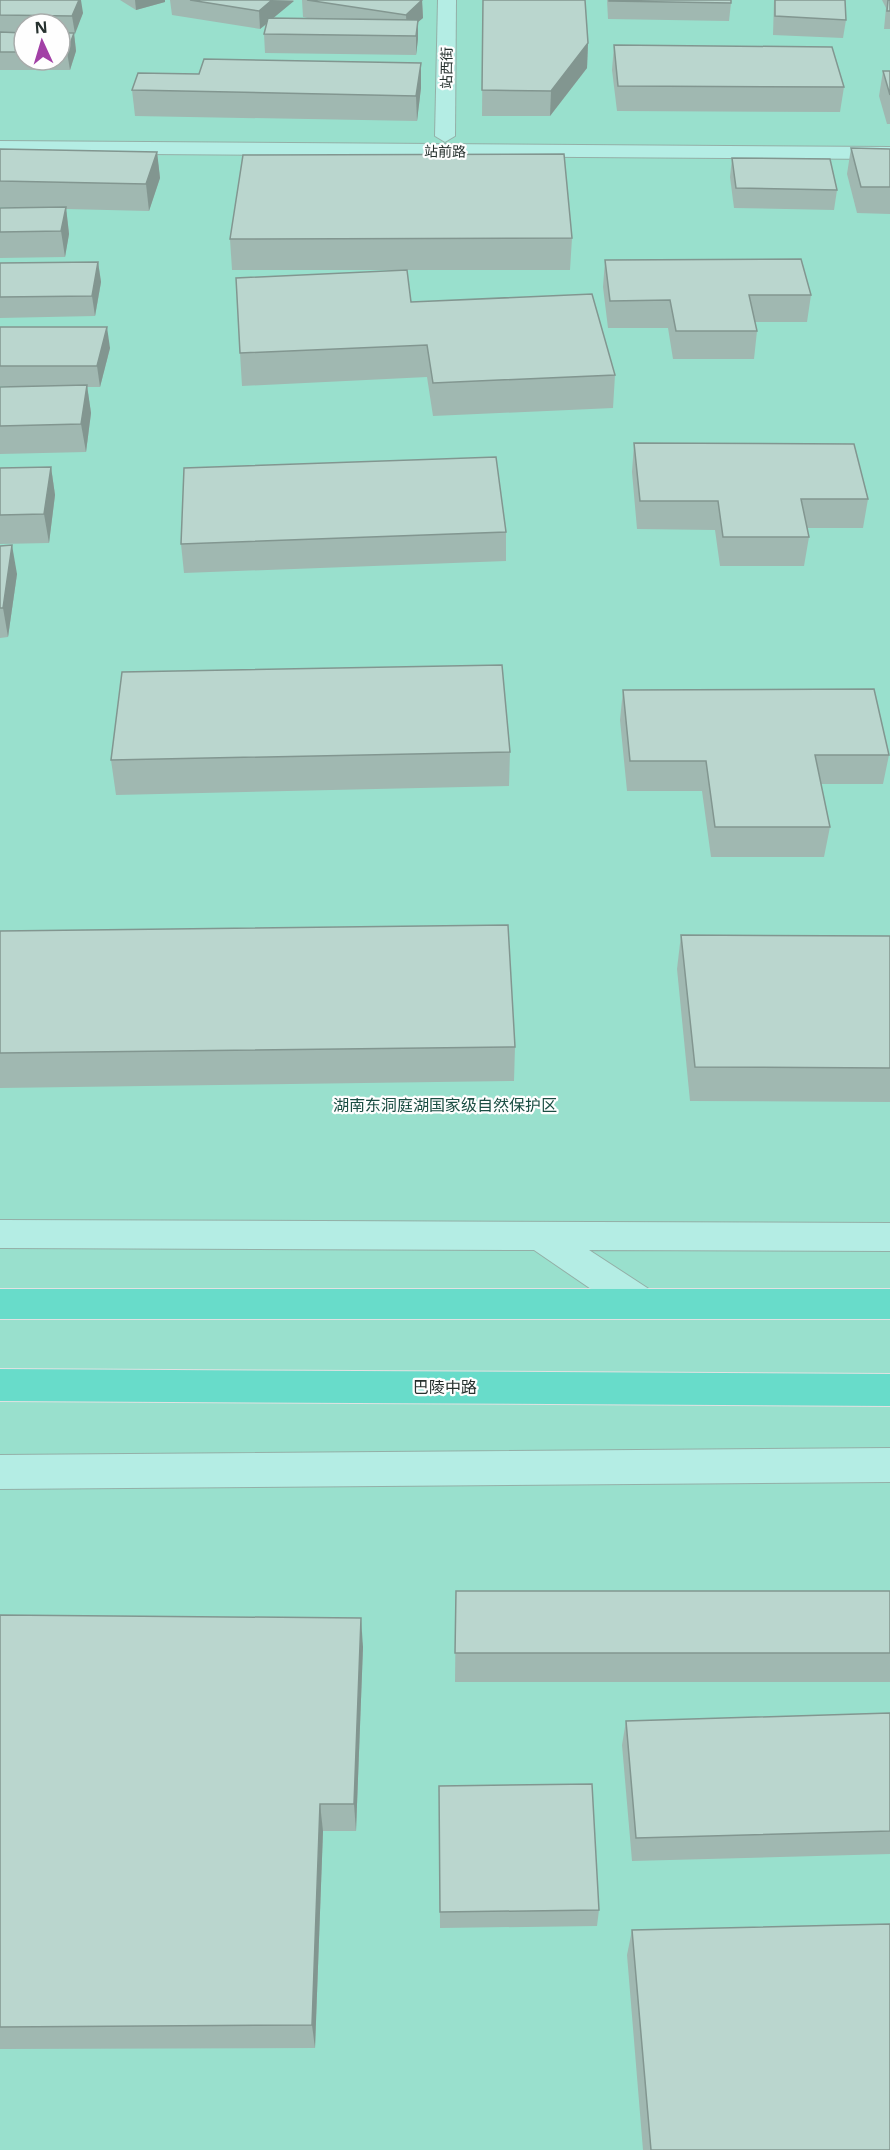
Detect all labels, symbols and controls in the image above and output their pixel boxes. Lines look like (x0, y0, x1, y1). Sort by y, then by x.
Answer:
north arrow (12, 12, 72, 72)
text: N (34, 16, 48, 38)
street label: 站西街 (436, 47, 456, 89)
street label: 站前路 (424, 141, 466, 161)
park label: 湖南东洞庭湖国家级自然保护区 (333, 1094, 557, 1116)
street label: 巴陵中路 (413, 1376, 477, 1398)

